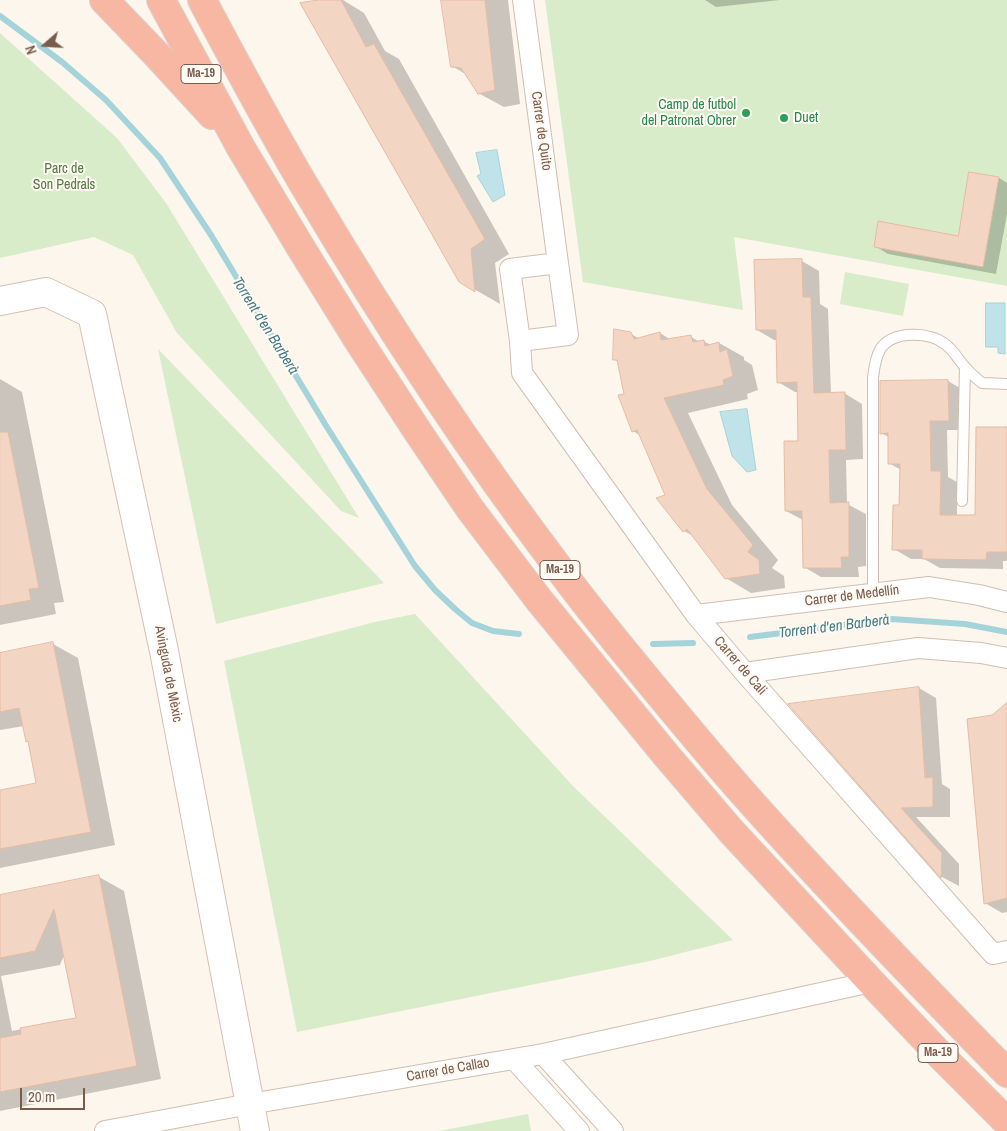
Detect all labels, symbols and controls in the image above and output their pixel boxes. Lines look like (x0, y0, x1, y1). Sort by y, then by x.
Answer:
north arrow (20, 20, 70, 70)
text: N (21, 43, 41, 57)
road number: Ma-19 (181, 64, 221, 84)
street label: Carrer de Quito (527, 90, 555, 172)
place label: Camp de futbol del Patronat Obrer (642, 97, 736, 130)
marker: Camp de futbol del Patronat Obrer (740, 107, 752, 119)
place label: Duet (794, 110, 818, 126)
marker: Duet (778, 112, 790, 124)
park label: Parc de Son Pedrals (33, 161, 95, 193)
water label: Torrent d'en Barberà (228, 274, 302, 378)
road number: Ma-19 (540, 560, 580, 580)
street label: Carrer de Medellín (804, 582, 900, 610)
water label: Torrent d'en Barberà (778, 611, 890, 643)
street label: Avinguda de Mèxic (150, 624, 186, 724)
street label: Carrer de Cali (710, 633, 770, 699)
road number: Ma-19 (918, 1044, 958, 1062)
street label: Carrer de Callao (405, 1054, 491, 1086)
scale bar (22, 1078, 88, 1110)
text: 20 m (28, 1086, 55, 1107)

